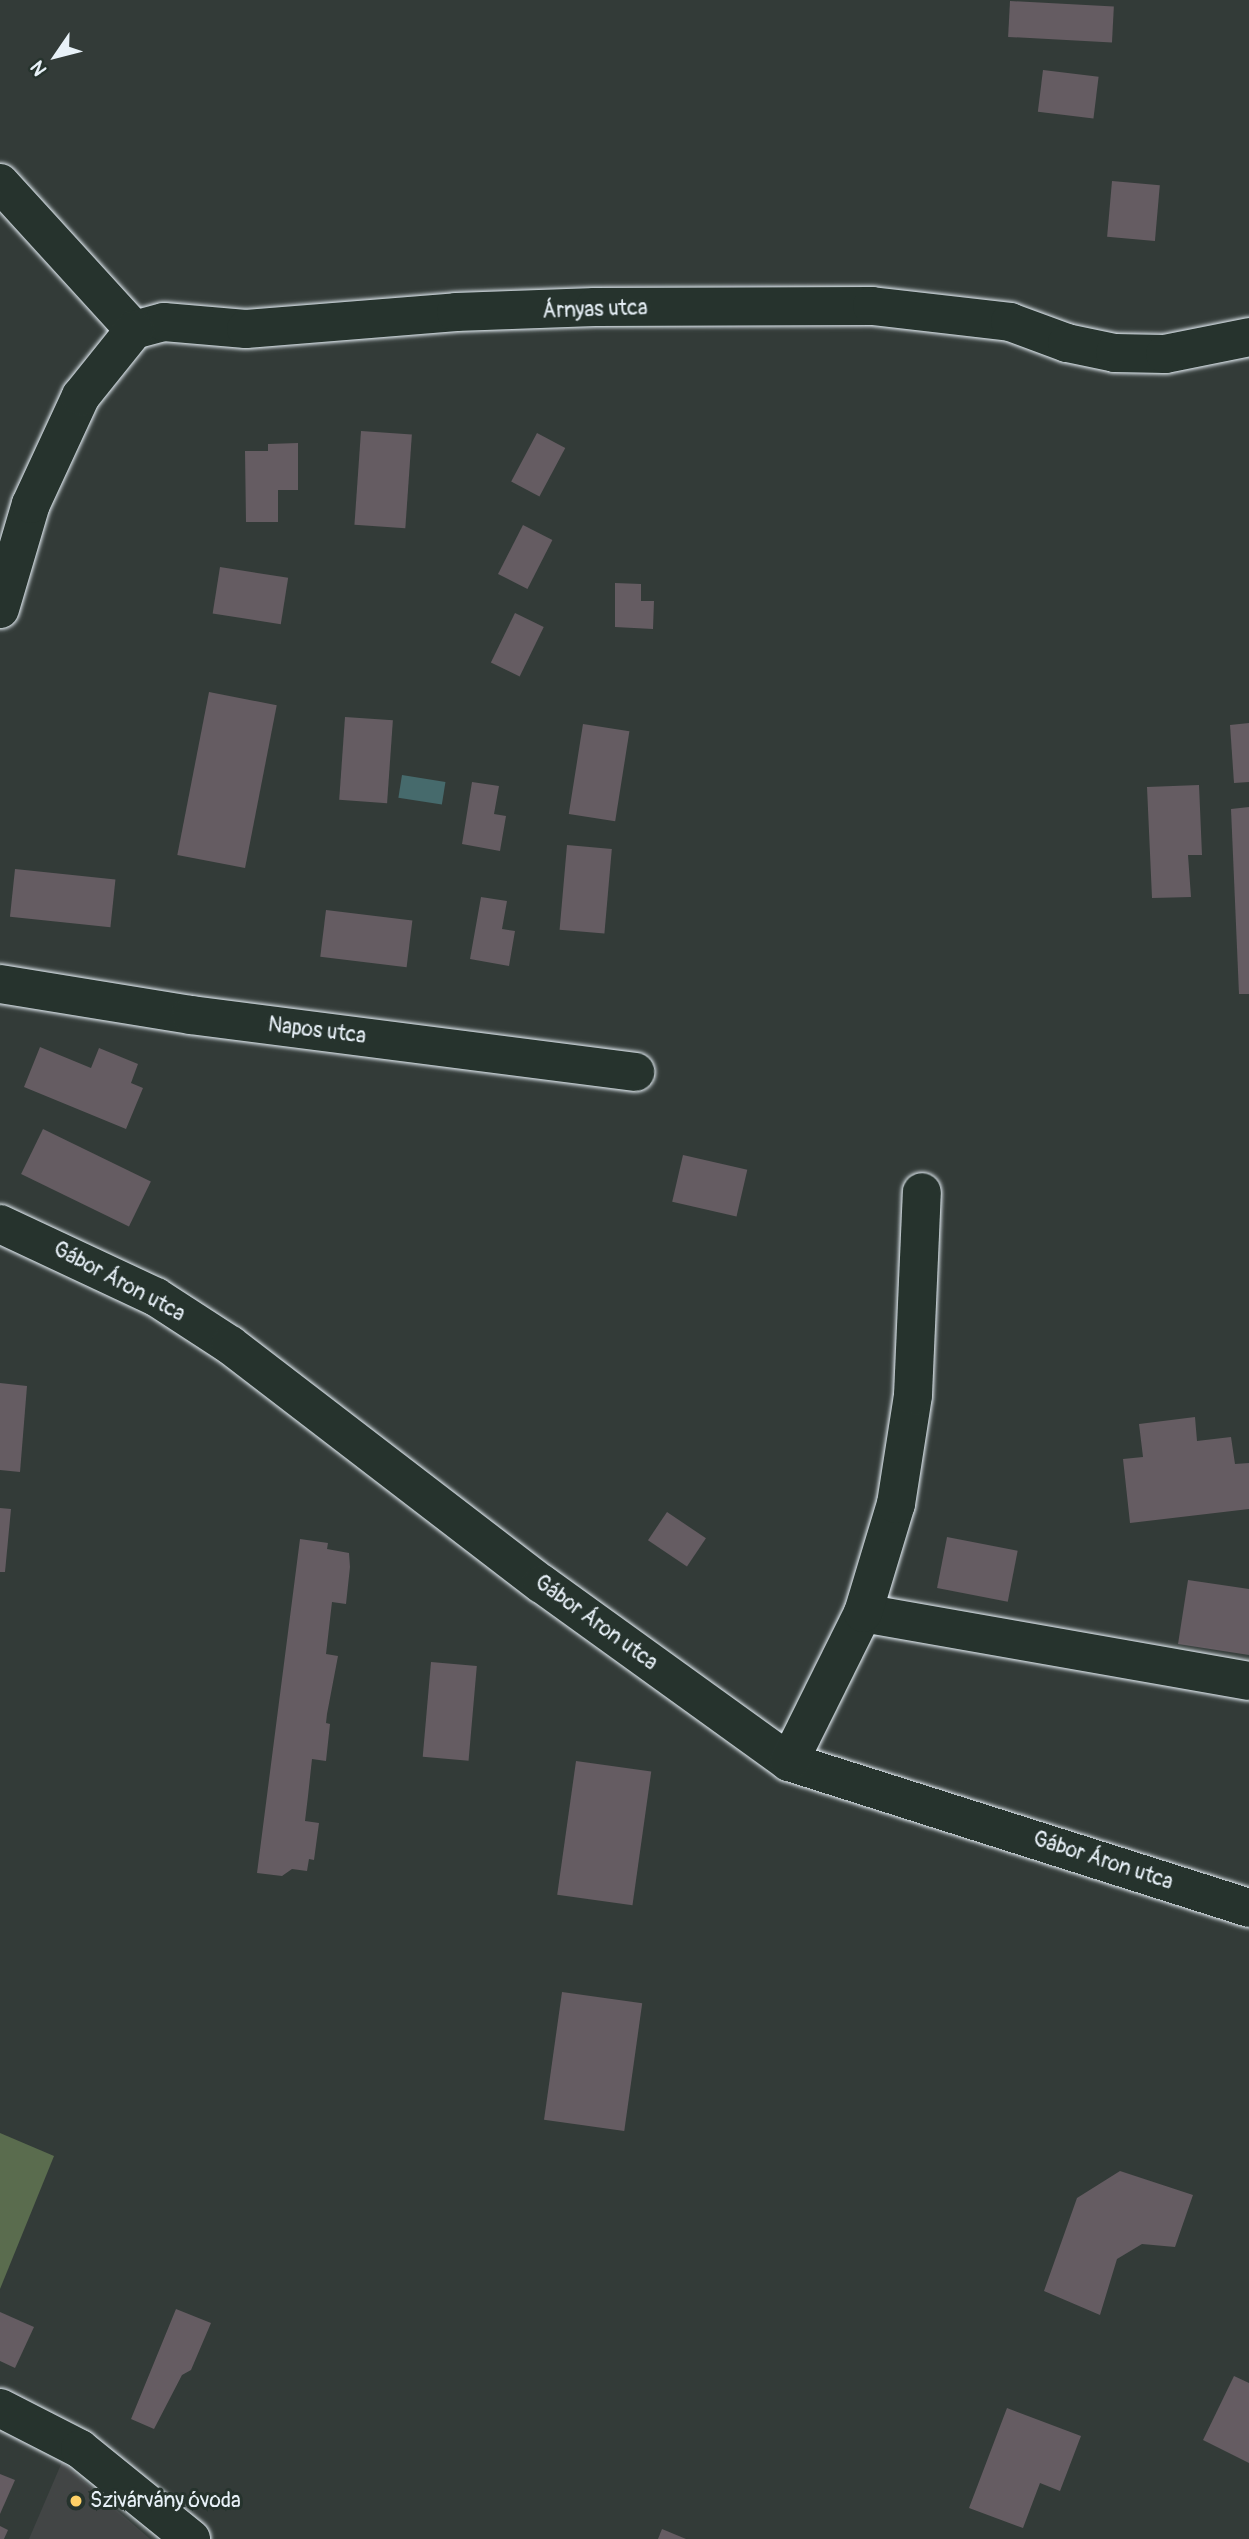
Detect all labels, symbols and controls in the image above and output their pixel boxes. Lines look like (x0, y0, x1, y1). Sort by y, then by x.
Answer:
north arrow (21, 21, 91, 91)
text: N (25, 56, 52, 80)
street label: Árnyas utca (542, 296, 648, 324)
street label: Napos utca (267, 1012, 367, 1050)
street label: Gábor Áron utca (49, 1237, 189, 1327)
street label: Gábor Áron utca (530, 1570, 662, 1676)
street label: Gábor Áron utca (1030, 1827, 1176, 1895)
place label: Szivárvány óvoda (90, 2488, 241, 2514)
marker: Szivárvány óvoda (68, 2493, 84, 2509)

